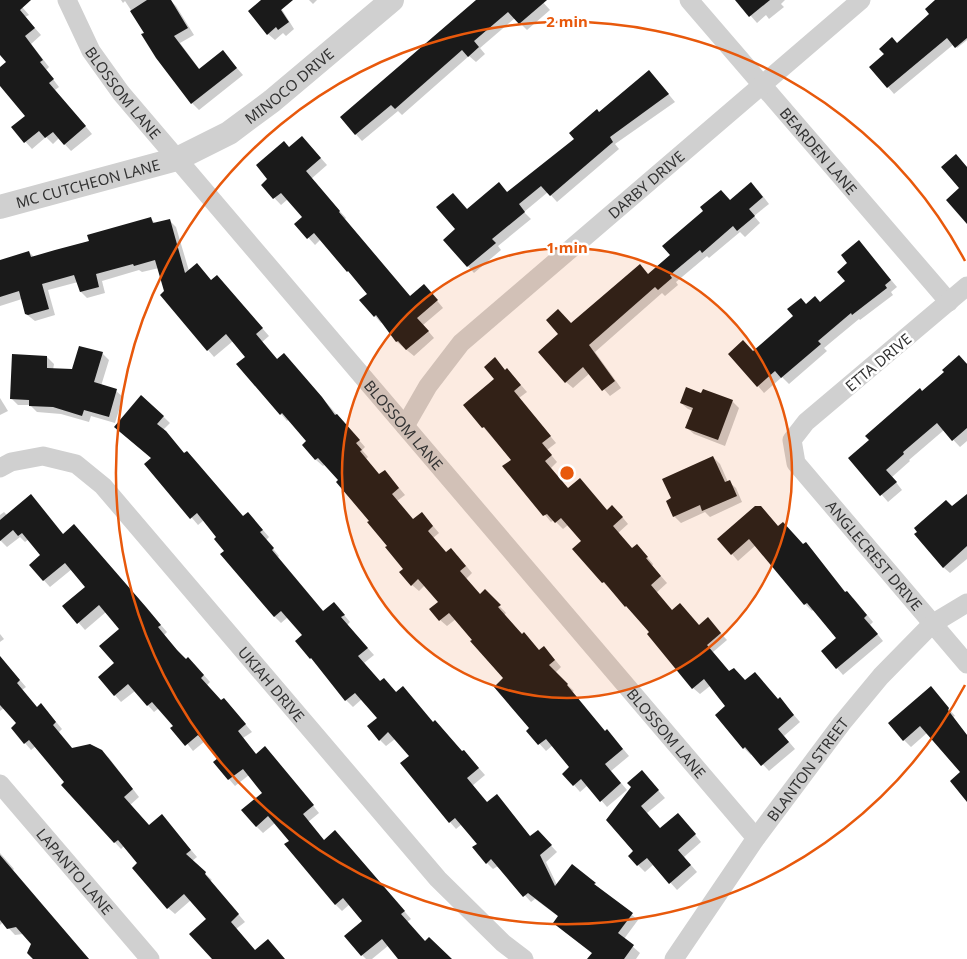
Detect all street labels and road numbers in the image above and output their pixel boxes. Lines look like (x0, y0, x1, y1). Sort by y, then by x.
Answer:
street label: BLOSSOM LANE (81, 42, 166, 143)
street label: MINOCO DRIVE (240, 43, 338, 128)
street label: BEARDEN LANE (776, 103, 862, 199)
street label: DARBY DRIVE (604, 146, 688, 223)
street label: MC CUTCHEON LANE (13, 154, 162, 212)
street label: ETTA DRIVE (841, 328, 915, 396)
street label: BLOSSOM LANE (360, 376, 448, 474)
street label: ANGLECREST DRIVE (822, 496, 927, 614)
street label: UKIAH DRIVE (234, 642, 309, 726)
street label: BLOSSOM LANE (623, 684, 710, 782)
street label: BLANTON STREET (762, 713, 853, 825)
street label: LAPANTO LANE (32, 824, 117, 919)

